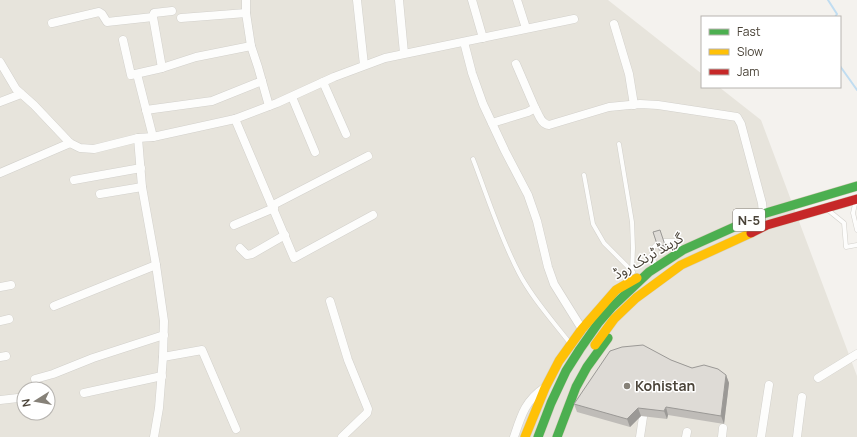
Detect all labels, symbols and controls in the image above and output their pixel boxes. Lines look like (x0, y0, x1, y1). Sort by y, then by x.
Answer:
legend (701, 16, 841, 88)
text: Fast (737, 23, 761, 40)
text: Slow (737, 43, 763, 60)
text: Jam (737, 63, 759, 80)
road number: N-5 (733, 209, 765, 231)
street label: گرینڈ ٹرنک روڈ (609, 228, 686, 283)
place label: Kohistan (635, 376, 695, 395)
north arrow (16, 381, 56, 421)
marker: Kohistan (622, 381, 632, 391)
text: N (18, 398, 34, 408)

